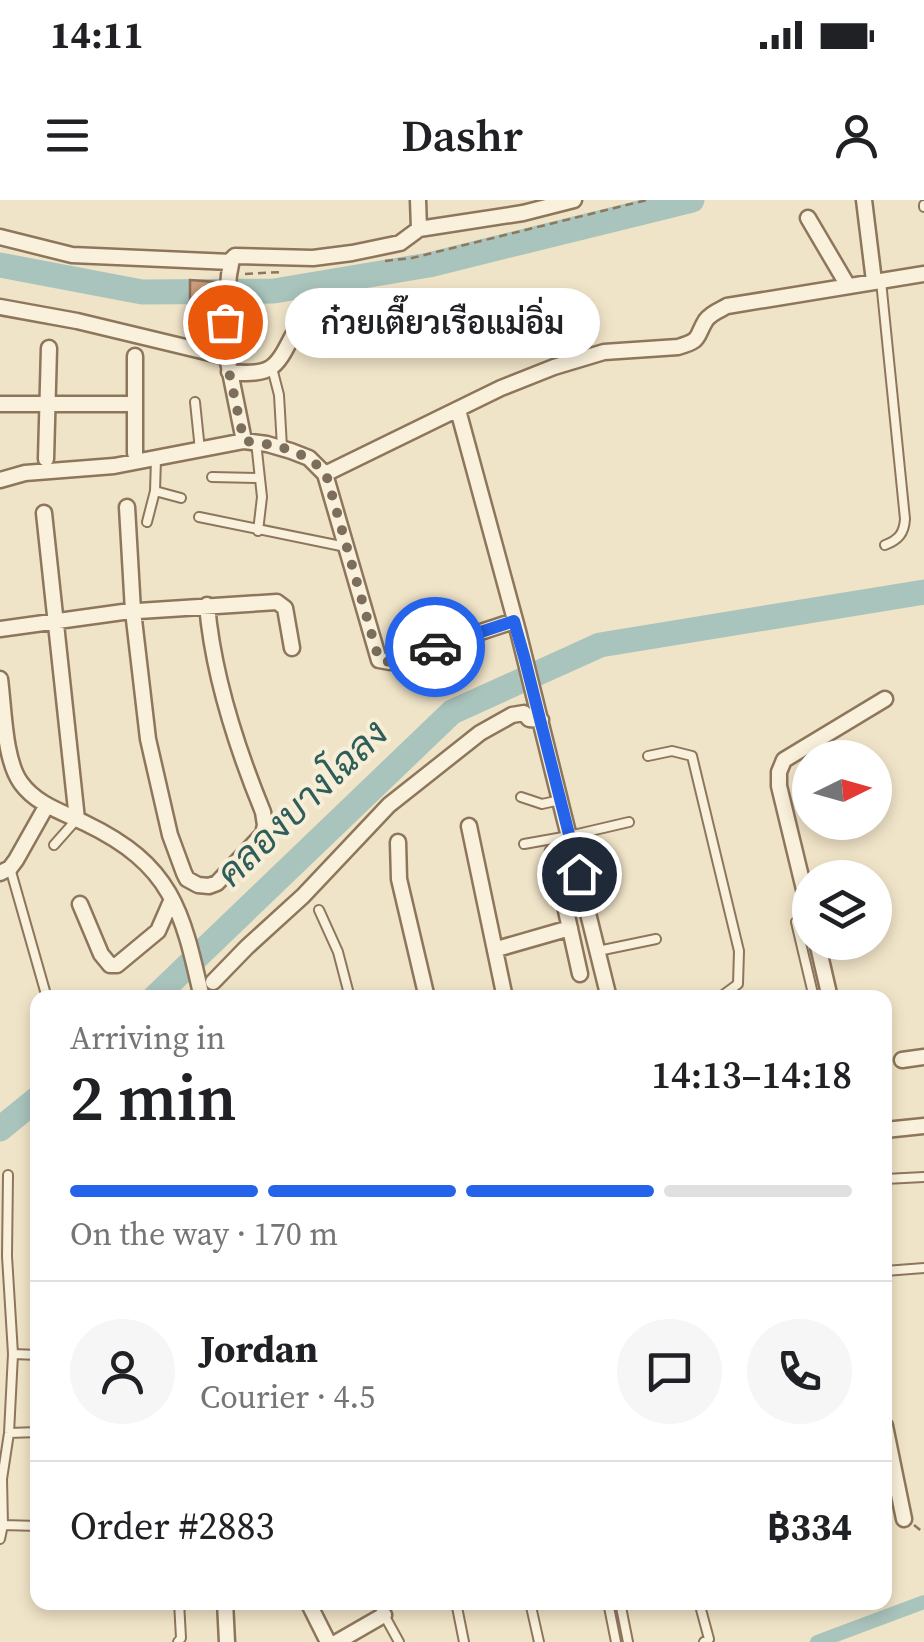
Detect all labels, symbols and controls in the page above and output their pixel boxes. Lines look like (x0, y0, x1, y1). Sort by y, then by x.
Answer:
text: 14:11 (50, 9, 144, 61)
text: Dashr (401, 104, 523, 166)
icon: menu (40, 108, 95, 163)
icon: person (829, 108, 884, 163)
pin (183, 280, 268, 365)
callout: ก๋วยเตี๊ยวเรือแม่อิ่ม (285, 287, 600, 357)
icon: bag (198, 295, 253, 350)
text: ก๋วยเตี๊ยวเรือแม่อิ่ม (321, 301, 564, 345)
courier (385, 597, 485, 697)
icon: car (408, 620, 463, 675)
water label: คลองบางโฉลง (205, 708, 399, 898)
north arrow (792, 740, 892, 840)
map controls (792, 740, 892, 960)
pin (537, 832, 622, 917)
icon: home (552, 847, 607, 902)
button: layers (792, 860, 892, 960)
text: Arriving in (70, 1016, 225, 1060)
text: 14:13–14:18 (651, 1049, 852, 1101)
text: 2 min (70, 1053, 237, 1142)
text: On the way · 170 m (70, 1212, 338, 1256)
button: person (70, 1319, 175, 1424)
button: chat (617, 1319, 722, 1424)
button: phone (747, 1319, 852, 1424)
text: Jordan (200, 1323, 318, 1375)
text: Courier · 4.5 (200, 1375, 375, 1419)
text: Order #2883 (70, 1500, 274, 1552)
text: ฿334 (767, 1501, 852, 1553)

